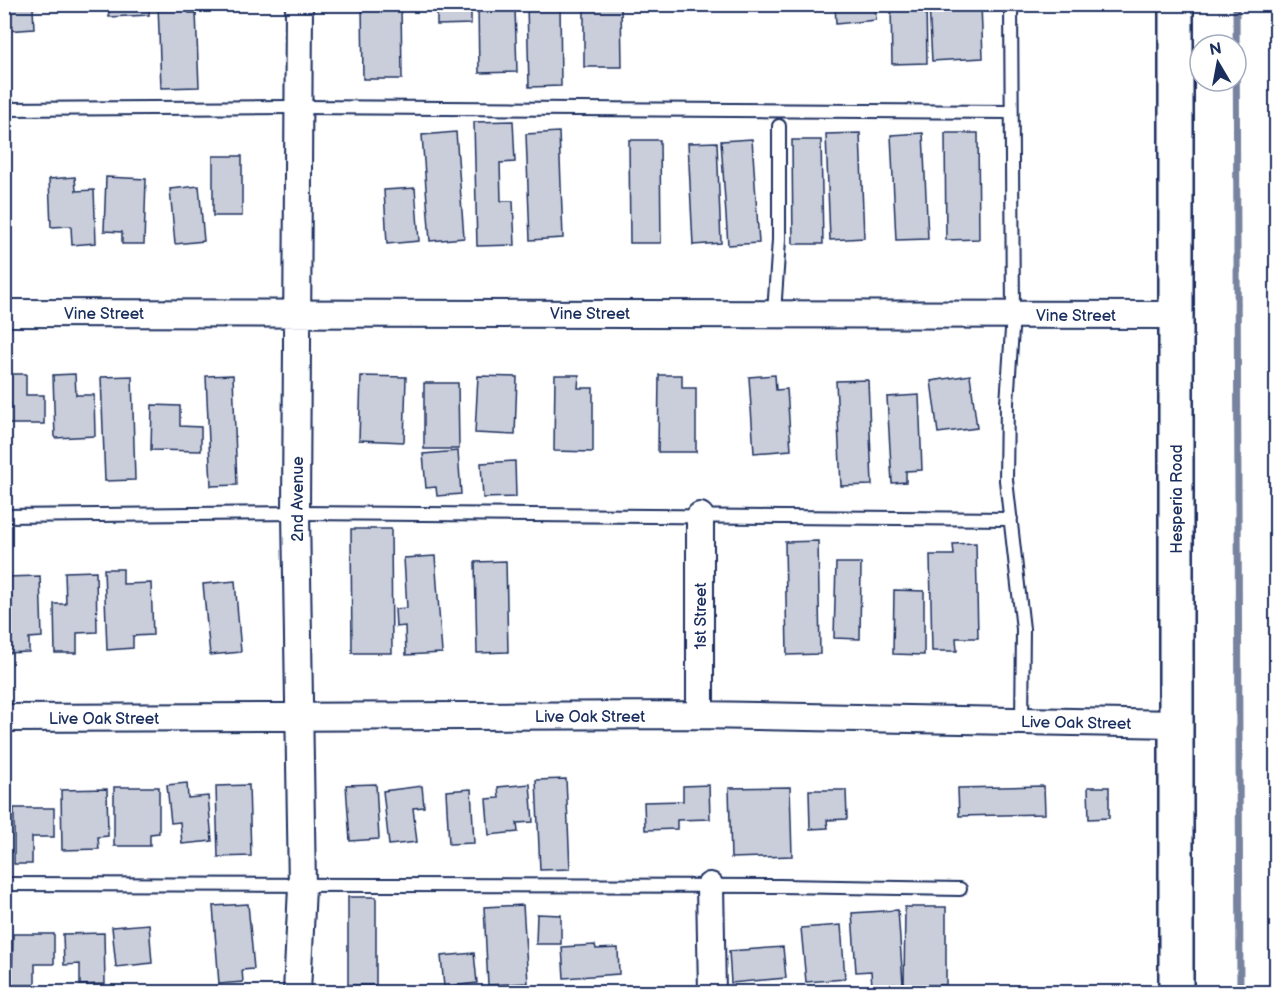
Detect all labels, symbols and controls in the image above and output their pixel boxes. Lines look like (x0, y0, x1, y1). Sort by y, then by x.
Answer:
north arrow (1188, 33, 1248, 93)
text: N (1208, 39, 1223, 60)
street label: Vine Street (64, 305, 144, 324)
street label: Vine Street (550, 305, 630, 324)
street label: Vine Street (1036, 307, 1116, 326)
street label: Hesperia Road (1168, 444, 1187, 554)
street label: 2nd Avenue (289, 456, 308, 542)
street label: 1st Street (692, 582, 711, 649)
street label: Live Oak Street (535, 708, 645, 727)
street label: Live Oak Street (49, 710, 159, 729)
street label: Live Oak Street (1021, 713, 1131, 734)

